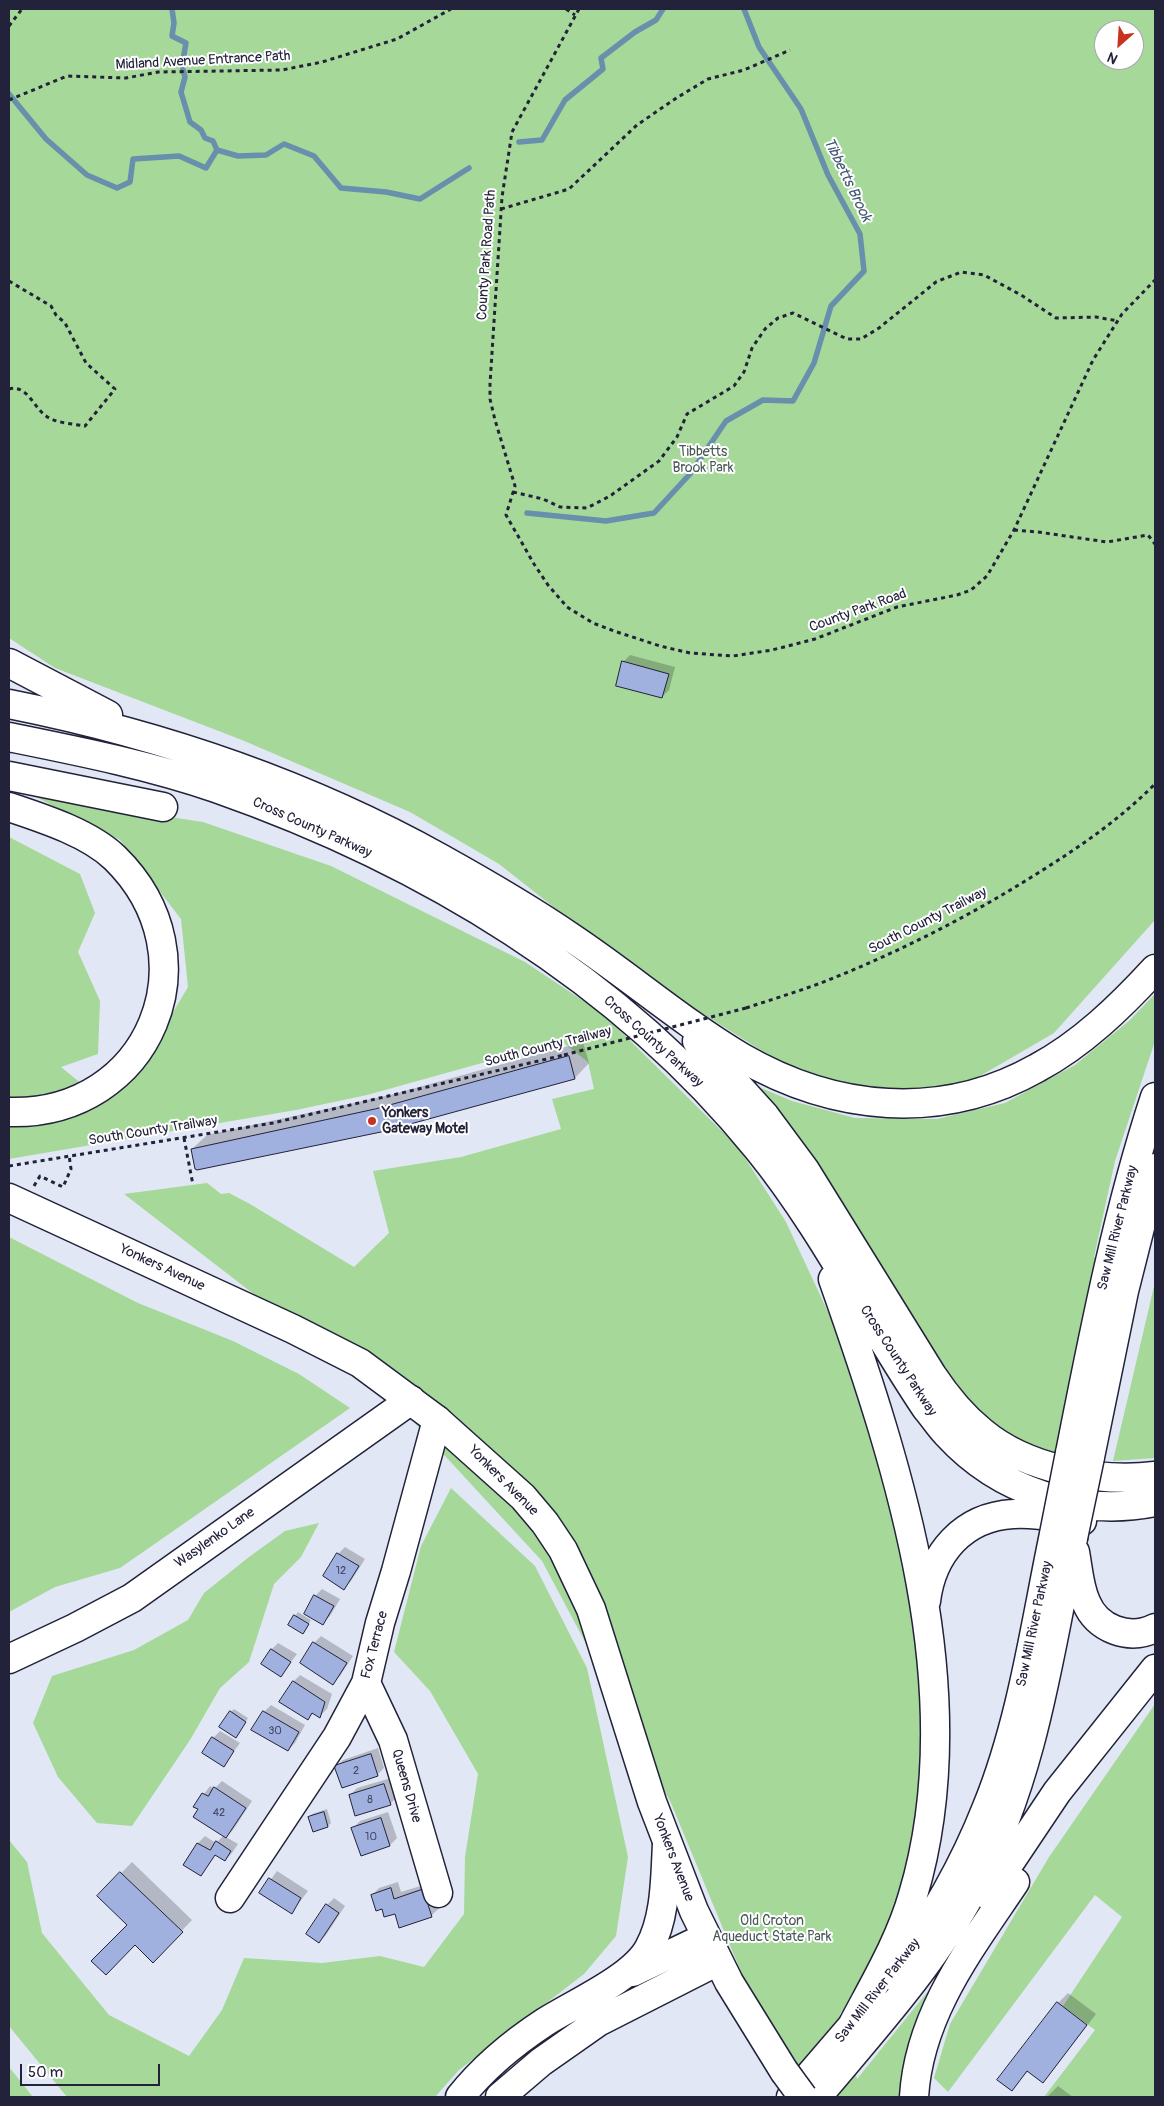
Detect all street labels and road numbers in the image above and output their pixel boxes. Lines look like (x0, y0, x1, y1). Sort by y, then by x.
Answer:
street label: Midland Avenue Entrance Path (115, 48, 291, 74)
street label: County Park Road Path (474, 189, 500, 321)
street label: County Park Road (807, 586, 909, 636)
street label: Cross County Parkway (250, 794, 374, 862)
street label: South County Trailway (866, 884, 990, 958)
street label: Cross County Parkway (600, 993, 706, 1091)
street label: South County Trailway (483, 1023, 613, 1071)
street label: South County Trailway (87, 1113, 219, 1149)
street label: Saw Mill River Parkway (1094, 1164, 1142, 1292)
street label: Yonkers Avenue (117, 1241, 207, 1295)
street label: Cross County Parkway (856, 1303, 940, 1419)
street label: Yonkers Avenue (464, 1442, 542, 1520)
street label: Wasylenko Lane (172, 1504, 258, 1572)
street label: Saw Mill River Parkway (1013, 1560, 1057, 1688)
street label: Fox Terrace (358, 1609, 392, 1681)
street label: Queens Drive (387, 1747, 425, 1825)
street label: Yonkers Avenue (649, 1812, 697, 1904)
street label: Saw Mill River Parkway (832, 1935, 924, 2047)

